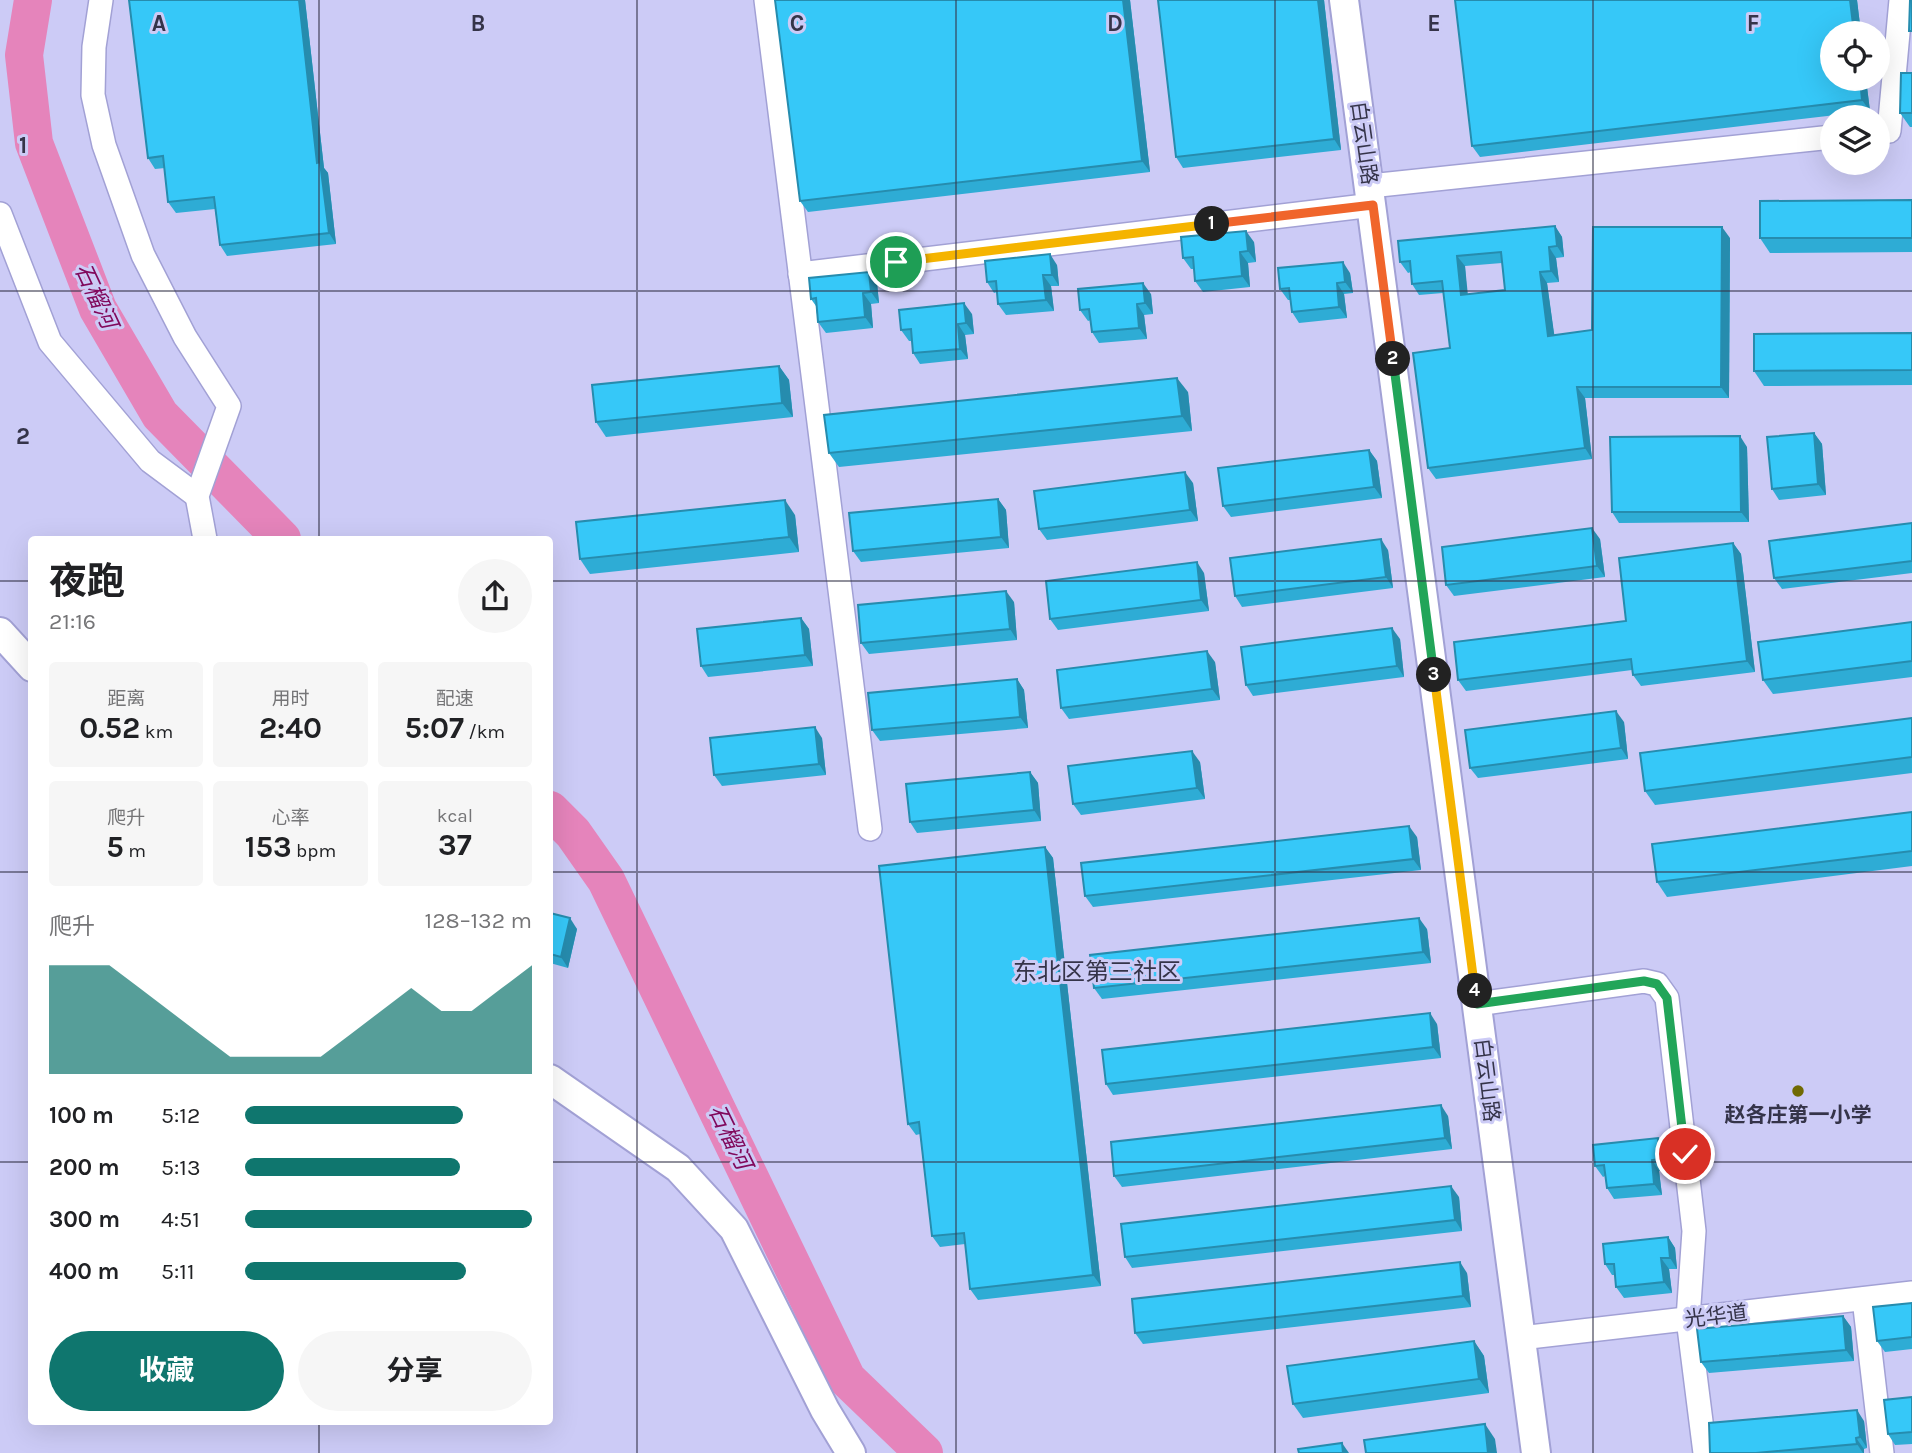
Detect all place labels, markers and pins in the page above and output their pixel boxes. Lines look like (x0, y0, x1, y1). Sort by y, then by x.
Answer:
pin: 1 (1194, 206, 1230, 242)
pin (866, 232, 926, 292)
pin: 2 (1376, 342, 1410, 376)
pin: 3 (1416, 658, 1452, 692)
pin: 4 (1458, 974, 1492, 1009)
marker: 赵各庄第一小学 (1790, 1083, 1806, 1099)
place label: 赵各庄第一小学 (1725, 1103, 1872, 1127)
pin (1655, 1124, 1715, 1184)

